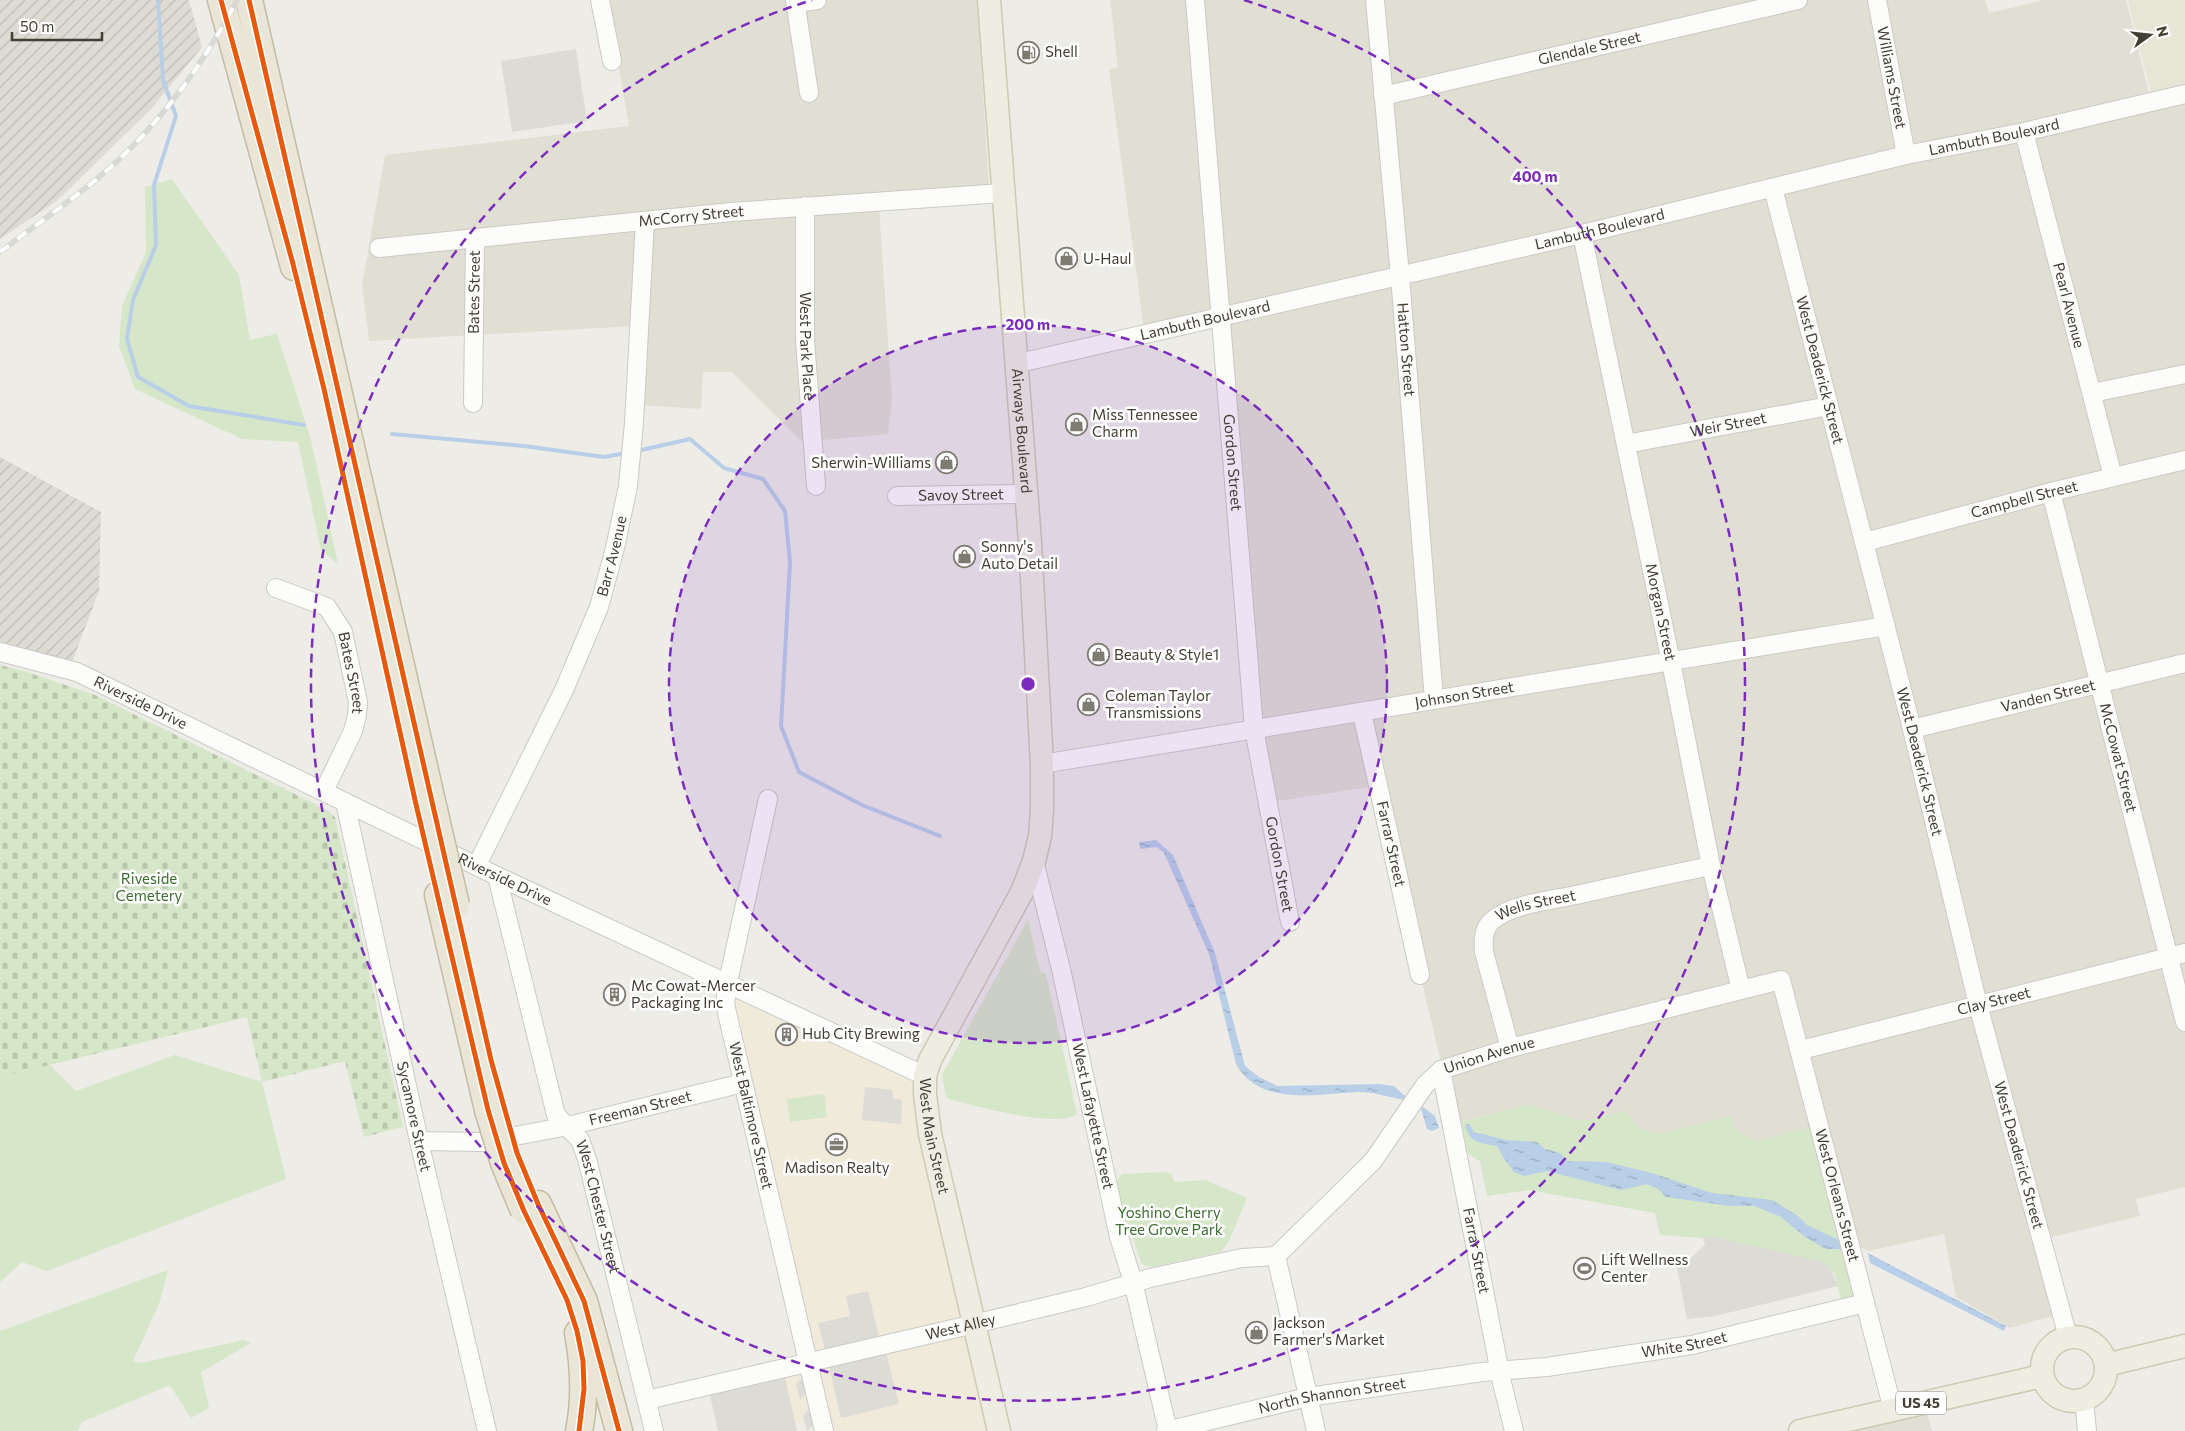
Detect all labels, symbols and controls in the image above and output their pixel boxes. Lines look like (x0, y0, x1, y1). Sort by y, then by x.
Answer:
scale bar (12, 10, 102, 42)
north arrow (2125, 10, 2175, 60)
text: 50 m (20, 17, 54, 35)
text: N (2153, 24, 2173, 39)
street label: Williams Street (1874, 25, 1911, 130)
street label: Glendale Street (1536, 27, 1642, 68)
fuel station icon: Shell (1017, 40, 1041, 64)
place label: Shell (1045, 42, 1078, 60)
street label: Lambuth Boulevard (1927, 114, 2061, 158)
text: 400 m (1512, 167, 1558, 185)
street label: McCorry Street (638, 201, 745, 229)
street label: Lambuth Boulevard (1533, 204, 1666, 253)
shop icon: U-Haul (1055, 247, 1079, 271)
place label: U-Haul (1083, 249, 1132, 267)
street label: Bates Street (464, 250, 483, 334)
street label: Pearl Avenue (2050, 260, 2089, 350)
street label: West Park Place (797, 292, 820, 401)
street label: West Deaderick Street (1793, 294, 1848, 446)
street label: Lambuth Boulevard (1138, 296, 1272, 343)
street label: Hatton Street (1394, 302, 1420, 397)
text: 200 m (1006, 315, 1050, 333)
street label: Airways Boulevard (1009, 367, 1036, 494)
place label: Miss Tennessee Charm (1092, 405, 1198, 440)
street label: Weir Street (1688, 408, 1768, 440)
shop icon: Miss Tennessee Charm (1064, 412, 1088, 436)
street label: Gordon Street (1221, 413, 1246, 512)
shop icon: Sherwin-Williams (935, 451, 959, 475)
place label: Sherwin-Williams (811, 453, 931, 471)
street label: Campbell Street (1969, 476, 2079, 521)
street label: Savoy Street (918, 484, 1004, 504)
street label: Barr Avenue (592, 514, 630, 598)
place label: Sonny's Auto Detail (981, 537, 1058, 572)
shop icon: Sonny's Auto Detail (953, 544, 977, 568)
street label: Morgan Street (1643, 561, 1680, 662)
street label: Bates Street (335, 630, 368, 715)
shop icon: Beauty & Style1 (1086, 643, 1110, 667)
place label: Beauty & Style1 (1114, 645, 1219, 663)
street label: Riverside Drive (91, 672, 190, 732)
centre of rings (1019, 675, 1037, 693)
street label: Vanden Street (1999, 675, 2097, 715)
street label: Johnson Street (1413, 677, 1515, 711)
street label: West Deaderick Street (1894, 685, 1947, 837)
place label: Coleman Taylor Transmissions (1105, 686, 1211, 721)
shop icon: Coleman Taylor Transmissions (1077, 693, 1101, 717)
street label: McCowat Street (2097, 701, 2142, 814)
street label: Farrar Street (1374, 799, 1410, 888)
street label: Gordon Street (1262, 815, 1298, 914)
street label: Riverside Drive (456, 849, 555, 908)
park label: Riveside Cemetery (116, 869, 183, 904)
street label: Wells Street (1492, 885, 1577, 924)
place label: Mc Cowat-Mercer Packaging Inc (631, 976, 756, 1011)
street label: Clay Street (1955, 982, 2032, 1018)
building icon: Mc Cowat-Mercer Packaging Inc (603, 983, 627, 1007)
building icon: Hub City Brewing (774, 1022, 798, 1046)
place label: Hub City Brewing (802, 1024, 920, 1042)
street label: Union Avenue (1441, 1032, 1536, 1077)
street label: West Baltimore Street (726, 1040, 778, 1191)
street label: West Lafayette Street (1069, 1041, 1118, 1191)
street label: Sycamore Street (394, 1060, 436, 1173)
street label: West Main Street (917, 1078, 954, 1196)
street label: West Deaderick Street (1991, 1079, 2048, 1231)
street label: Freeman Street (587, 1086, 693, 1129)
street label: West Orleans Street (1812, 1127, 1864, 1263)
office icon: Madison Realty (825, 1133, 849, 1157)
street label: West Chester Street (573, 1137, 625, 1275)
place label: Madison Realty (785, 1158, 890, 1176)
park label: Yoshino Cherry Tree Grove Park (1115, 1203, 1223, 1238)
street label: Farrar Street (1460, 1206, 1494, 1295)
place label: Lift Wellness Center (1601, 1250, 1688, 1285)
sports icon: Lift Wellness Center (1573, 1257, 1597, 1281)
street label: West Alley (924, 1309, 998, 1343)
place label: Jackson Farmer's Market (1273, 1313, 1385, 1348)
shop icon: Jackson Farmer's Market (1245, 1320, 1269, 1344)
street label: White Street (1640, 1327, 1729, 1361)
street label: North Shannon Street (1256, 1373, 1407, 1417)
road number: US 45 (1896, 1392, 1946, 1415)

